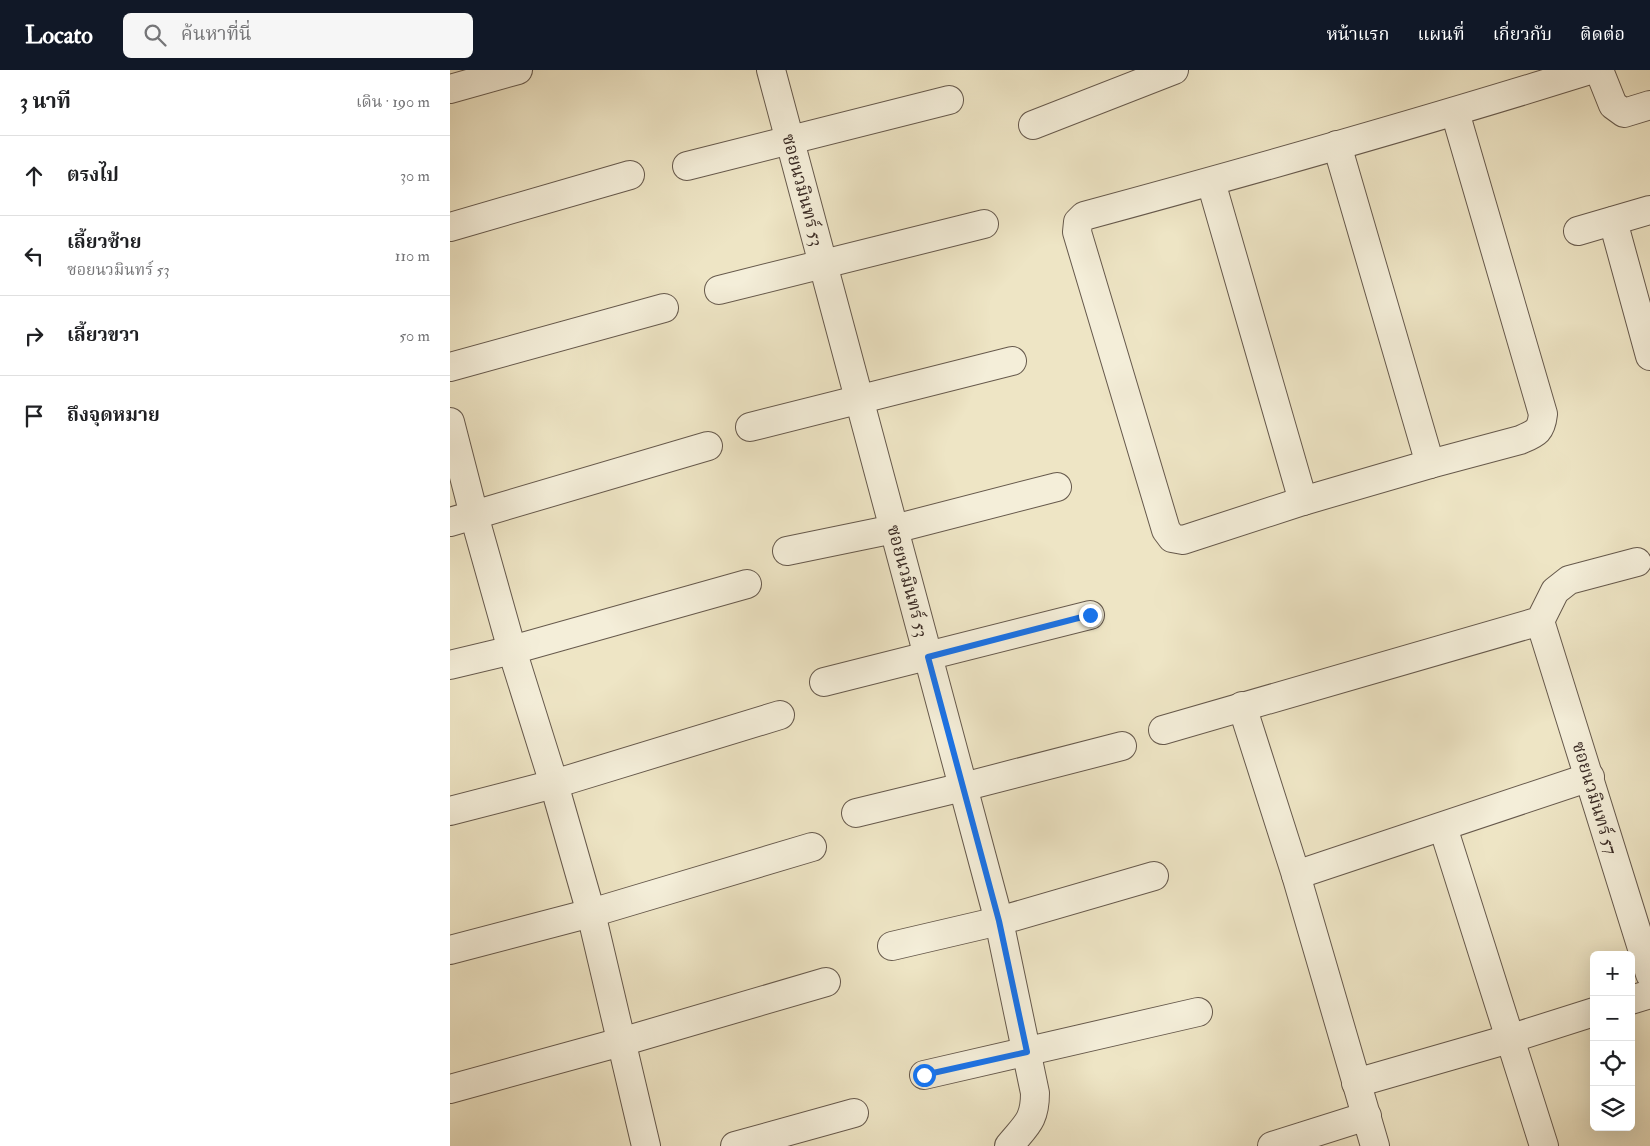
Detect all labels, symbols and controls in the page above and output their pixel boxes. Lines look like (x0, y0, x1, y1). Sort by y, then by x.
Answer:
search box (123, 13, 473, 58)
text: Locato (25, 20, 93, 51)
icon: search (141, 21, 169, 49)
text: ค้นหาที่นี่ (181, 22, 252, 46)
text: หน้าแรก (1326, 23, 1389, 46)
text: แผนที่ (1417, 23, 1465, 46)
text: เกี่ยวกับ (1493, 23, 1552, 46)
text: ติดต่อ (1580, 23, 1625, 46)
text: 3 นาที (20, 88, 71, 115)
text: เดิน · 190 m (356, 92, 430, 112)
street label: ซอยนวมินทร์ 53 (776, 131, 829, 249)
icon: ahead (20, 162, 48, 190)
text: ตรงไป (67, 163, 119, 187)
text: 30 m (400, 166, 430, 186)
text: เลี้ยวซ้าย (67, 230, 141, 254)
icon: left (20, 242, 48, 270)
text: 110 m (395, 246, 430, 266)
text: ซอยนวมินทร์ 53 (67, 260, 170, 280)
icon: right (20, 322, 48, 350)
text: เลี้ยวขวา (67, 323, 139, 347)
text: 50 m (399, 326, 430, 346)
icon: arrive (20, 402, 48, 430)
text: ถึงจุดหมาย (67, 403, 160, 427)
street label: ซอยนวมินทร์ 53 (881, 522, 934, 640)
route end (1079, 604, 1102, 627)
street label: ซอยนวมินทร์ 57 (1566, 739, 1623, 857)
map controls (1590, 951, 1635, 1131)
button: + (1590, 951, 1635, 996)
button: − (1590, 996, 1635, 1041)
button: locate (1590, 1041, 1635, 1086)
route start (913, 1064, 936, 1087)
button: layers (1590, 1086, 1635, 1131)

